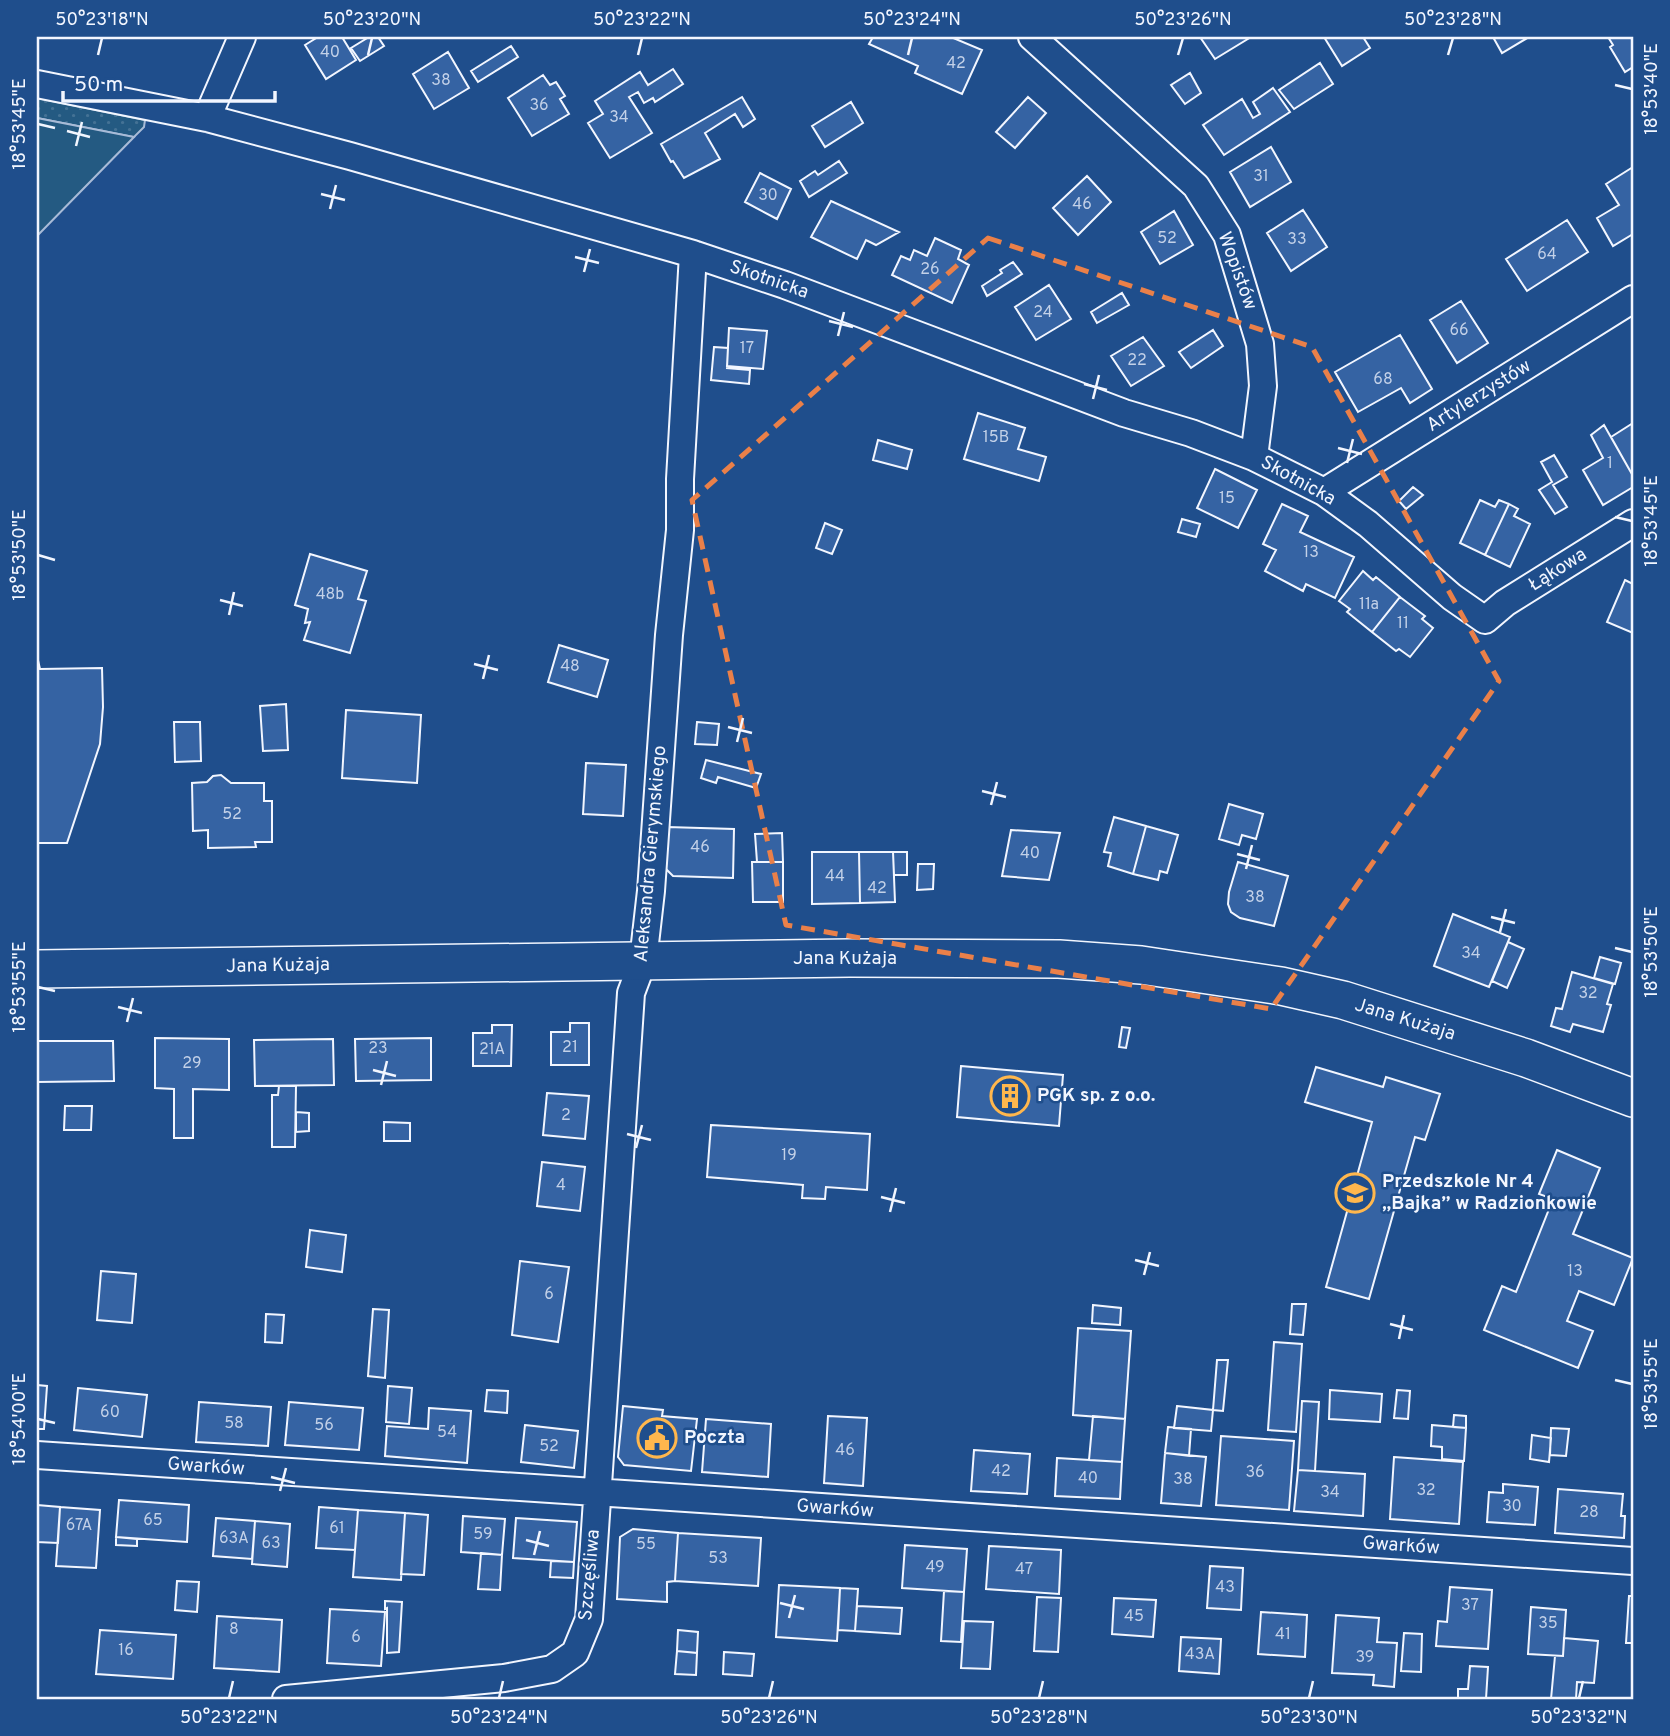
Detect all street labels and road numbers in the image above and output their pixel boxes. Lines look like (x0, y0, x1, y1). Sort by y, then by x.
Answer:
street label: Wopistów (1212, 229, 1262, 313)
street label: Skotnicka (726, 255, 812, 305)
street label: Artylerzystów (1422, 354, 1536, 438)
street label: Skotnicka (1256, 451, 1340, 511)
street label: Łąkowa (1525, 543, 1591, 597)
street label: Aleksandra Gierymskiego (630, 745, 672, 963)
street label: Jana Kużaja (793, 947, 897, 971)
street label: Jana Kużaja (226, 953, 330, 979)
street label: Jana Kużaja (1352, 993, 1458, 1047)
street label: Gwarków (167, 1452, 245, 1482)
street label: Gwarków (796, 1494, 874, 1524)
street label: Szczęśliwa (574, 1528, 606, 1622)
street label: Gwarków (1362, 1531, 1440, 1561)

